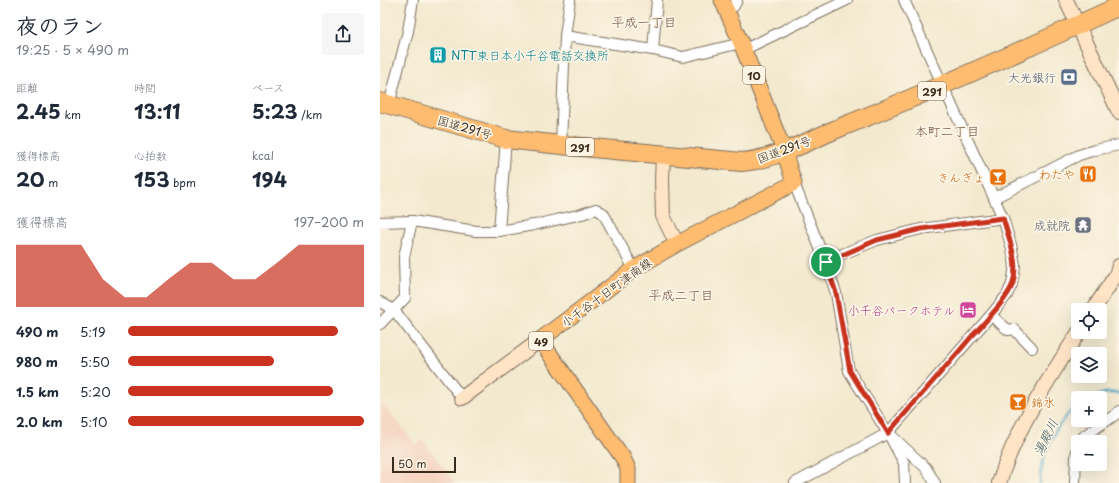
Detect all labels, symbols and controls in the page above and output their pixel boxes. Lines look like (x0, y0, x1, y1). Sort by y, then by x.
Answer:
text: 夜のラン (16, 8, 104, 41)
district label: 平成一丁目 (611, 12, 677, 31)
button: share (322, 13, 364, 55)
text: 19:25 · 5 × 490 m (16, 40, 129, 59)
building icon: NTT東日本小千谷電話交換所 (428, 45, 448, 65)
place label: NTT東日本小千谷電話交換所 (451, 46, 609, 64)
road number: 10 (743, 66, 765, 84)
bank icon: 大光銀行 (1059, 67, 1079, 87)
place label: 大光銀行 (1008, 68, 1056, 86)
text: 距離 (16, 79, 38, 96)
text: 時間 (134, 79, 156, 96)
text: ペース (252, 79, 284, 96)
road number: 291 (918, 82, 946, 100)
text: 2.45 (16, 96, 61, 126)
text: 13:11 (134, 96, 181, 126)
text: 5:23 (252, 96, 298, 126)
text: km (61, 106, 81, 123)
text: /km (298, 106, 322, 123)
street label: 国道291号 (435, 111, 495, 143)
district label: 本町二丁目 (914, 121, 980, 140)
street label: 国道291号 (754, 131, 814, 167)
road number: 291 (566, 138, 594, 156)
text: 獲得標高 (16, 147, 60, 164)
text: 心拍数 (134, 147, 167, 164)
text: kcal (252, 147, 274, 164)
text: 20 (16, 164, 45, 194)
text: 153 (134, 164, 170, 194)
text: 194 (252, 164, 287, 194)
restaurant icon: わたや (1078, 164, 1098, 184)
place label: わたや (1039, 165, 1075, 183)
bar icon: きんぎょ (988, 167, 1008, 187)
place label: きんぎょ (937, 168, 985, 186)
text: m (45, 174, 58, 191)
text: bpm (170, 174, 196, 191)
text: 獲得標高 (16, 212, 68, 231)
text: 197–200 m (294, 212, 364, 231)
temple icon: 成就院 (1073, 215, 1093, 235)
place label: 成就院 (1034, 216, 1070, 234)
pin (809, 245, 843, 279)
icon: arrive (815, 251, 837, 273)
street label: 小千谷十日町津南線 (557, 253, 655, 331)
district label: 平成二丁目 (648, 285, 714, 304)
hotel icon: 小千谷パークホテル (958, 300, 978, 320)
place label: 小千谷パークホテル (847, 301, 955, 319)
map controls (1071, 303, 1107, 471)
button: locate (1071, 303, 1107, 339)
text: 490 m (16, 322, 58, 341)
text: 5:19 (80, 322, 106, 341)
road number: 49 (529, 332, 553, 350)
button: layers (1071, 347, 1107, 383)
text: 980 m (16, 352, 58, 371)
text: 5:50 (80, 352, 110, 371)
text: 1.5 km (16, 382, 59, 401)
text: 5:20 (80, 382, 111, 401)
button: + (1071, 391, 1107, 427)
bar icon: 錦水 (1008, 392, 1028, 412)
place label: 錦水 (1031, 393, 1055, 411)
text: 2.0 km (16, 412, 63, 431)
text: 5:10 (80, 412, 107, 431)
water label: 湯殿川 (1028, 415, 1062, 459)
button: − (1071, 435, 1107, 471)
scale bar (392, 455, 456, 474)
text: 50 m (398, 455, 427, 472)

